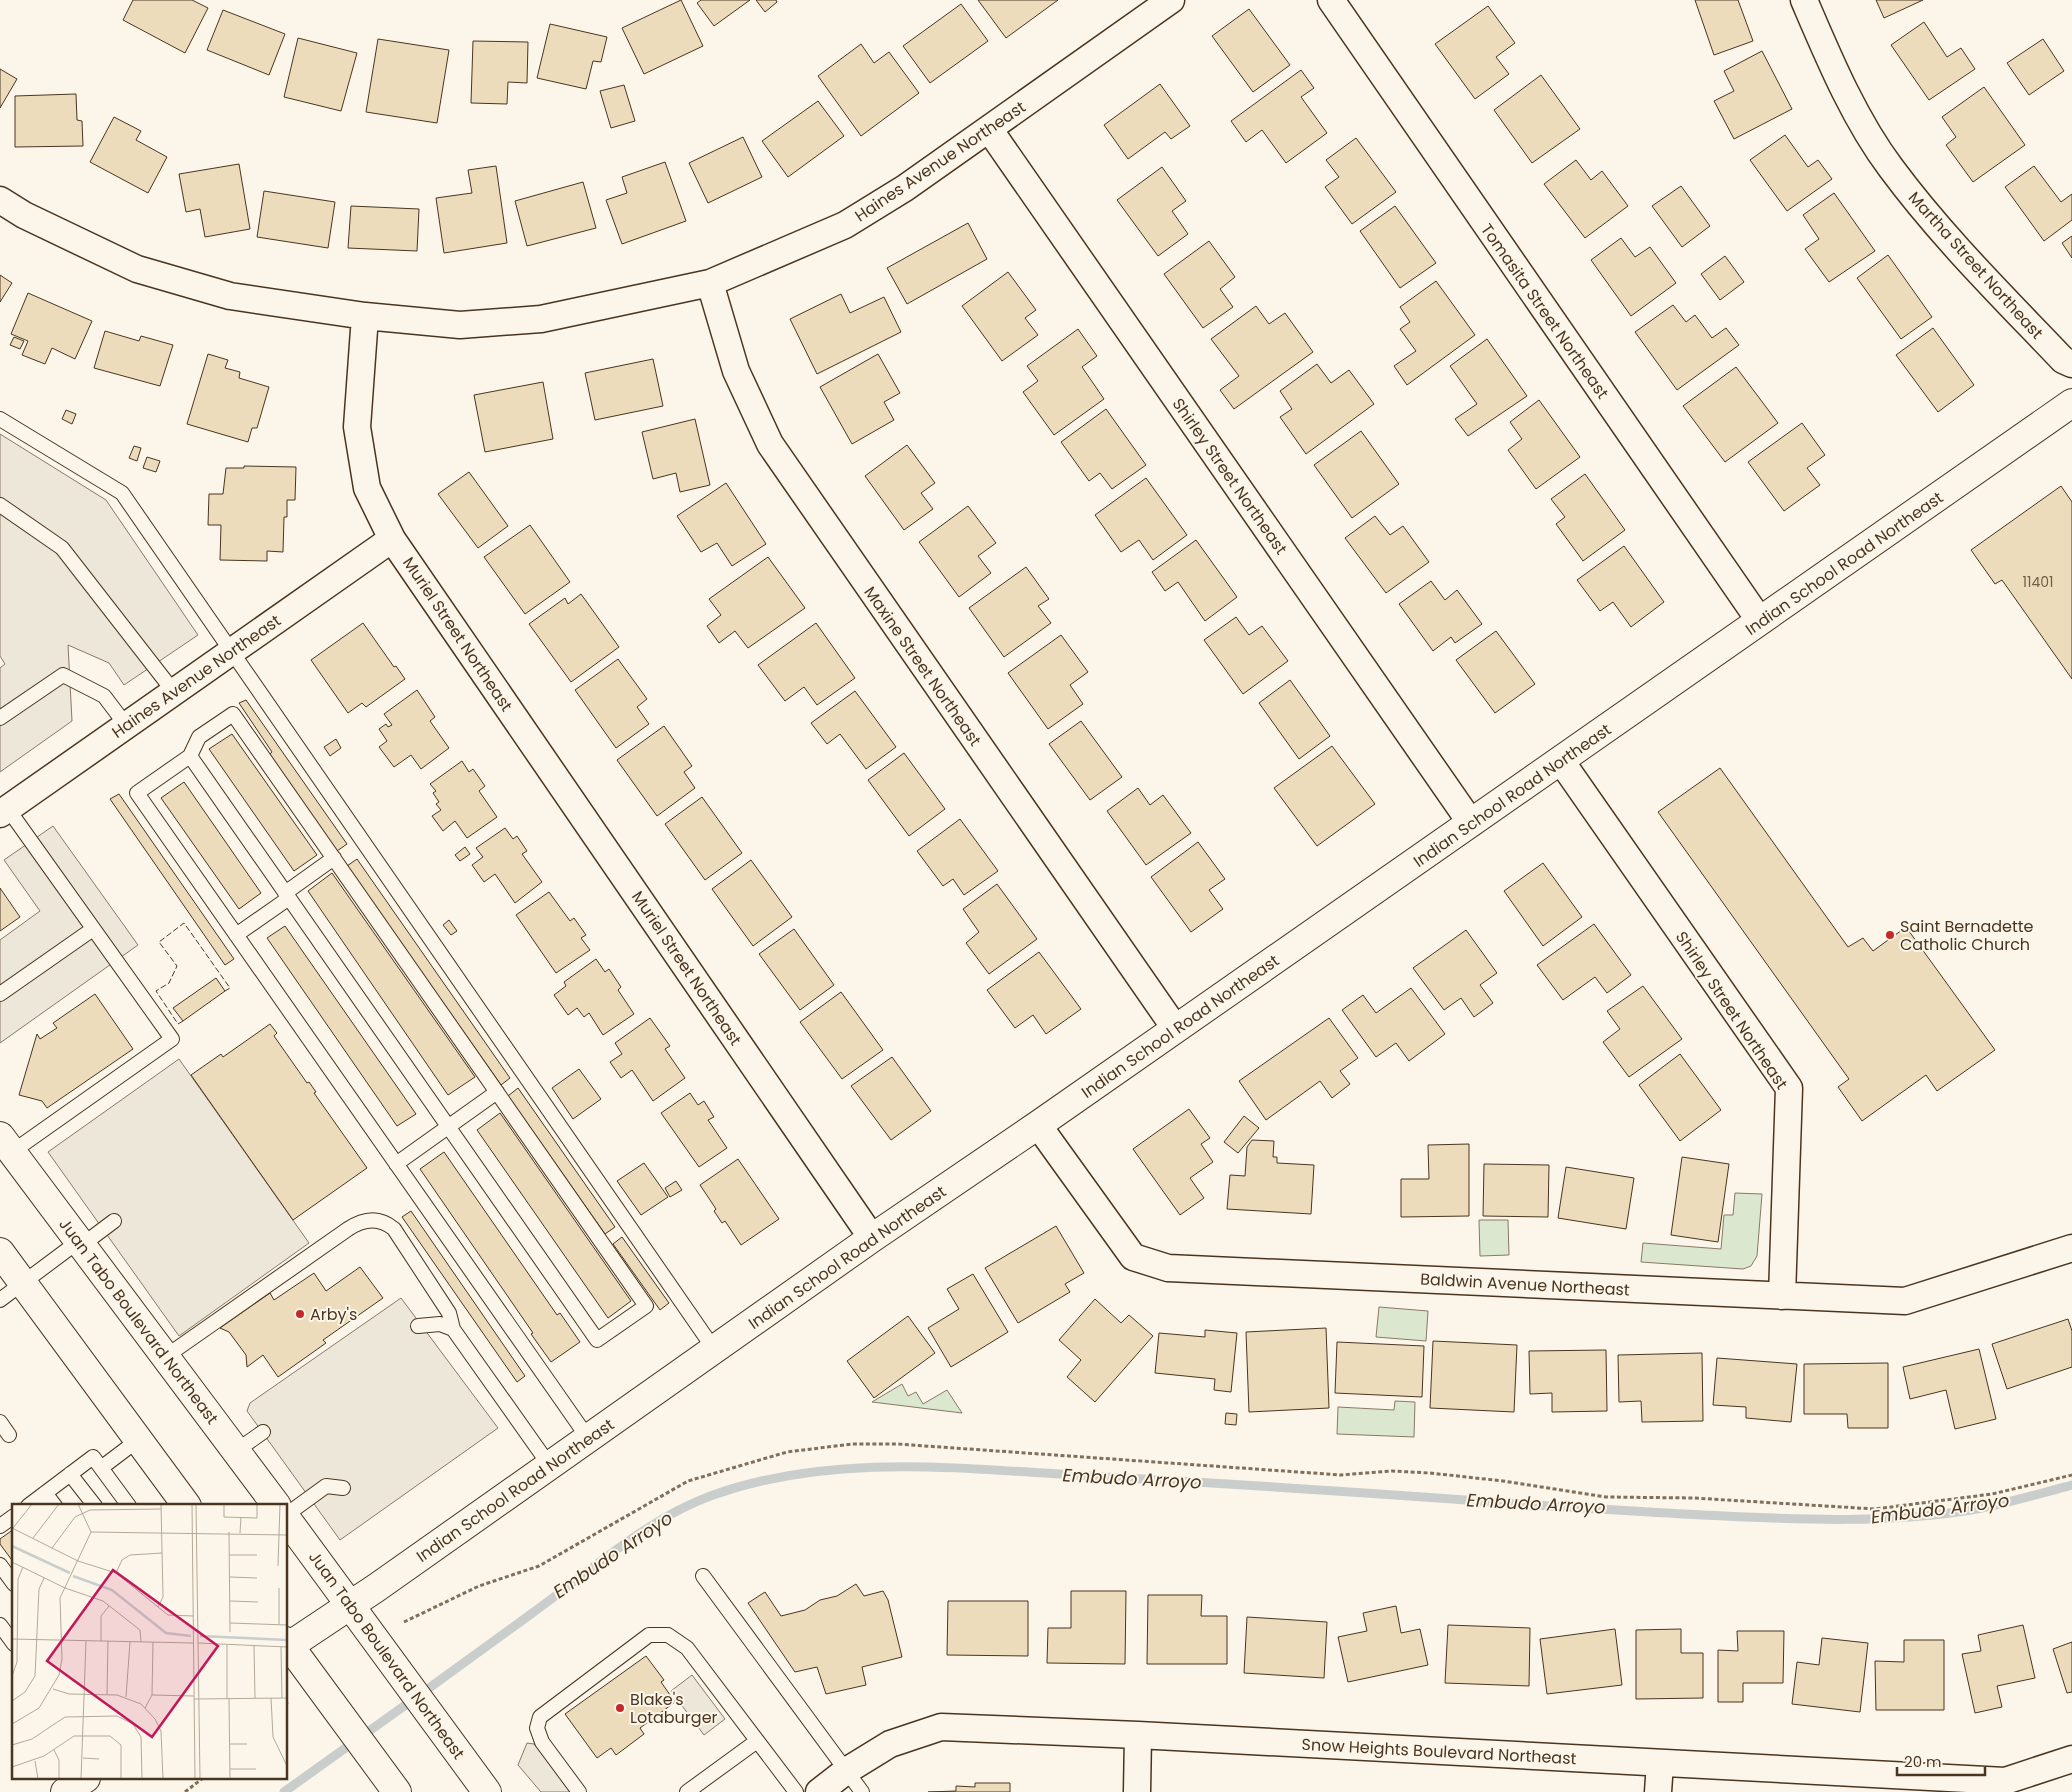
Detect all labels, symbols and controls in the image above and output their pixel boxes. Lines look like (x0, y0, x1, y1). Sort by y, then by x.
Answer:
street label: Haines Avenue Northeast (850, 95, 1030, 227)
street label: Martha Street Northeast (1903, 187, 2048, 344)
street label: Tomasita Street Northeast (1475, 219, 1614, 404)
street label: Shirley Street Northeast (1167, 393, 1293, 559)
street label: Indian School Road Northeast (1741, 486, 1948, 641)
street label: Muriel Street Northeast (397, 553, 518, 716)
house number: 11401 (2022, 572, 2054, 592)
street label: Maxine Street Northeast (859, 582, 987, 751)
street label: Haines Avenue Northeast (107, 609, 286, 744)
street label: Indian School Road Northeast (1409, 718, 1616, 873)
street label: Muriel Street Northeast (626, 887, 747, 1050)
place label: Saint Bernadette Catholic Church (1900, 915, 2034, 956)
street label: Shirley Street Northeast (1670, 927, 1793, 1094)
marker: Saint Bernadette Catholic Church (1884, 929, 1896, 941)
street label: Indian School Road Northeast (1077, 949, 1284, 1104)
street label: Indian School Road Northeast (744, 1180, 951, 1335)
street label: Juan Tabo Boulevard Northeast (54, 1214, 224, 1429)
street label: Baldwin Avenue Northeast (1420, 1268, 1630, 1301)
place label: Arby's (310, 1303, 357, 1326)
marker: Arby's (294, 1308, 306, 1320)
street label: Indian School Road Northeast (412, 1413, 619, 1568)
water label: Embudo Arroyo (1062, 1462, 1202, 1495)
water label: Embudo Arroyo (1466, 1487, 1606, 1520)
water label: Embudo Arroyo (1869, 1488, 2011, 1529)
inset map (12, 1504, 288, 1780)
water label: Embudo Arroyo (548, 1505, 677, 1604)
street label: Juan Tabo Boulevard Northeast (303, 1546, 470, 1764)
place label: Blake's Lotaburger (630, 1688, 718, 1729)
marker: Blake's Lotaburger (614, 1702, 626, 1714)
street label: Snow Heights Boulevard Northeast (1301, 1733, 1577, 1770)
scale bar (1897, 1744, 1984, 1776)
text: 20 m (1904, 1751, 1942, 1772)

